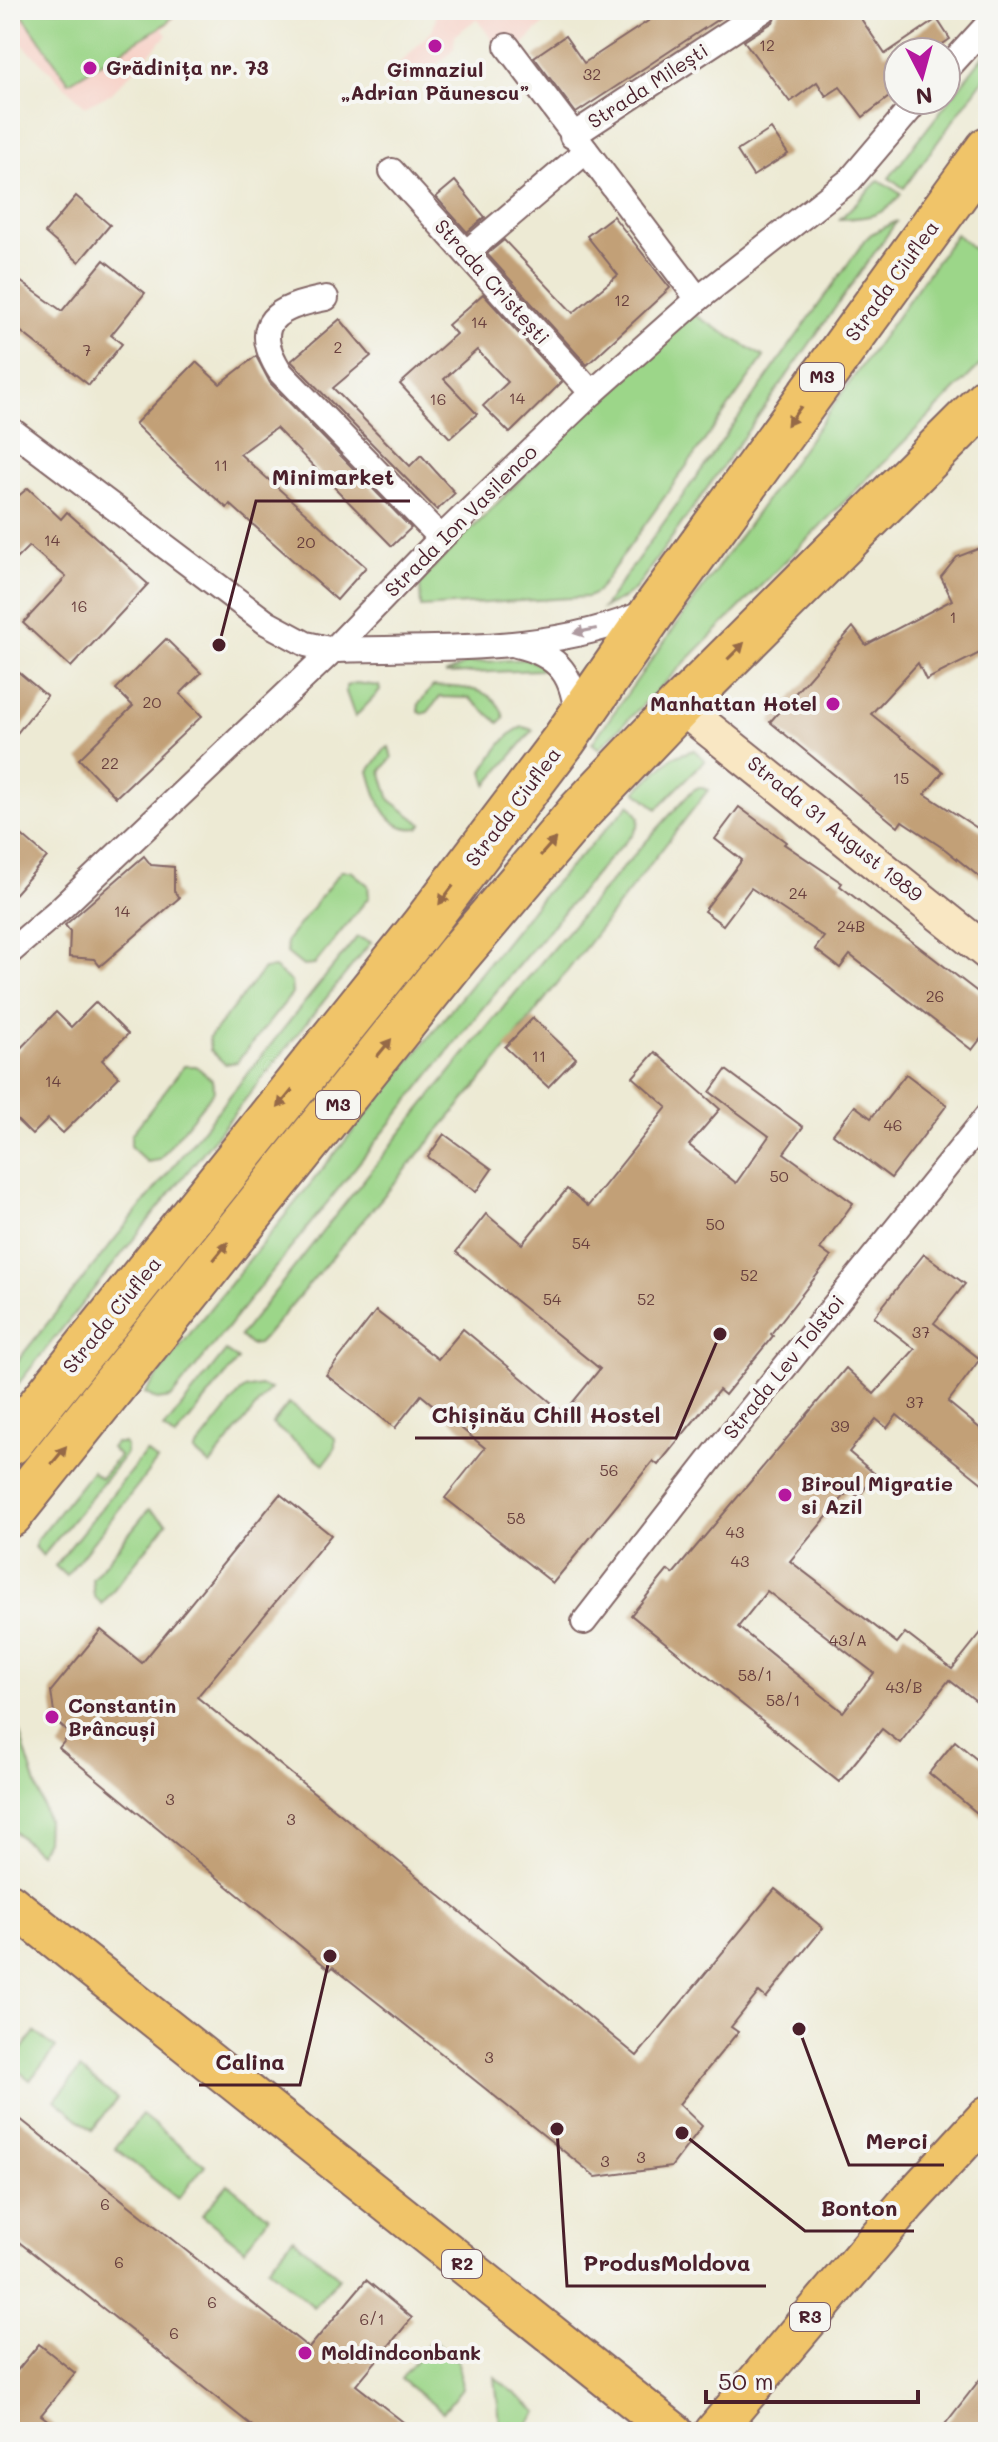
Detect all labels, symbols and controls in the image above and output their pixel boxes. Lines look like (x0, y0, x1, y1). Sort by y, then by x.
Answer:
house number: 12 (759, 34, 775, 55)
north arrow (882, 36, 962, 116)
marker: Gimnaziul „Adrian Păunescu” (426, 37, 444, 55)
street label: Strada Milești (582, 37, 713, 135)
place label: Grădinița nr. 73 (106, 54, 269, 81)
place label: Gimnaziul „Adrian Păunescu” (341, 56, 529, 105)
marker: Grădinița nr. 73 (81, 59, 99, 77)
house number: 32 (583, 63, 601, 84)
text: N (914, 81, 934, 112)
street label: Strada Cristești (429, 213, 556, 350)
street label: Strada Ciuflea (839, 215, 944, 346)
house number: 12 (614, 289, 630, 310)
house number: 14 (471, 311, 488, 332)
house number: 2 (334, 336, 342, 357)
house number: 7 (83, 339, 92, 360)
road number: M3 (800, 363, 844, 391)
house number: 14 (509, 387, 526, 408)
house number: 16 (430, 388, 446, 409)
one-way arrow (786, 405, 802, 427)
street label: Strada Ion Vasilenco (378, 438, 542, 602)
house number: 11 (214, 454, 228, 475)
callout: Minimarket (256, 455, 410, 501)
text: Minimarket (272, 462, 394, 491)
house number: 14 (44, 529, 61, 550)
house number: 20 (297, 531, 316, 552)
house number: 16 (71, 595, 87, 616)
house number: 1 (949, 606, 957, 627)
one-way arrow (572, 625, 597, 638)
one-way arrow (726, 642, 745, 661)
place label: Manhattan Hotel (650, 690, 817, 716)
house number: 20 (143, 691, 162, 712)
marker: Manhattan Hotel (824, 695, 842, 713)
street label: Strada Ciuflea (459, 741, 566, 871)
street label: Strada 31 August 1989 (743, 749, 929, 907)
house number: 22 (101, 752, 119, 773)
house number: 15 (893, 767, 909, 788)
one-way arrow (539, 838, 557, 857)
house number: 24 (789, 882, 808, 903)
one-way arrow (439, 884, 455, 905)
house number: 14 (114, 900, 131, 921)
house number: 24B (837, 915, 865, 936)
house number: 26 (926, 985, 944, 1006)
one-way arrow (375, 1038, 391, 1058)
house number: 11 (532, 1045, 546, 1066)
house number: 14 (45, 1070, 62, 1091)
one-way arrow (277, 1089, 294, 1109)
road number: M3 (316, 1091, 360, 1119)
house number: 46 (883, 1114, 903, 1135)
house number: 50 (769, 1165, 789, 1186)
house number: 50 (705, 1213, 725, 1234)
house number: 54 (572, 1232, 591, 1253)
one-way arrow (213, 1241, 230, 1262)
street label: Strada Ciuflea (56, 1251, 166, 1378)
house number: 52 (740, 1264, 758, 1285)
house number: 54 (543, 1288, 562, 1309)
house number: 52 (637, 1288, 655, 1309)
street label: Strada Lev Tolstoi (717, 1289, 849, 1444)
house number: 37 (912, 1321, 930, 1342)
house number: 37 (906, 1391, 924, 1412)
callout: Chișinău Chill Hostel (415, 1392, 676, 1438)
text: Chișinău Chill Hostel (431, 1400, 661, 1430)
house number: 39 (831, 1415, 849, 1436)
one-way arrow (50, 1445, 67, 1465)
house number: 56 (600, 1459, 619, 1480)
place label: Biroul Migratie si Azil (801, 1470, 953, 1519)
marker: Biroul Migratie si Azil (776, 1486, 794, 1504)
house number: 58 (506, 1507, 526, 1528)
house number: 43 (726, 1521, 744, 1542)
house number: 43 (731, 1550, 749, 1571)
house number: 43/A (829, 1629, 867, 1650)
house number: 58/1 (738, 1664, 772, 1685)
house number: 43/B (885, 1676, 923, 1697)
house number: 58/1 (766, 1689, 800, 1710)
place label: Constantin Brâncuși (68, 1692, 176, 1742)
marker: Constantin Brâncuși (43, 1708, 61, 1726)
house number: 3 (165, 1788, 175, 1809)
house number: 3 (286, 1808, 296, 1829)
callout: Calina (199, 2039, 300, 2085)
house number: 3 (484, 2046, 494, 2067)
text: Calina (215, 2047, 285, 2076)
callout: Merci (849, 2119, 944, 2165)
text: Merci (866, 2126, 928, 2155)
house number: 3 (636, 2146, 646, 2167)
house number: 3 (600, 2150, 610, 2171)
callout: Bonton (805, 2185, 914, 2231)
house number: 6 (100, 2193, 110, 2214)
text: Bonton (821, 2193, 897, 2222)
callout: ProdusMoldova (567, 2240, 766, 2286)
text: ProdusMoldova (583, 2248, 751, 2277)
road number: R2 (442, 2250, 482, 2278)
house number: 6 (114, 2251, 124, 2272)
house number: 6 (207, 2291, 217, 2312)
road number: R3 (790, 2303, 830, 2331)
house number: 6/1 (359, 2308, 385, 2329)
house number: 6 (169, 2322, 179, 2343)
place label: Moldindconbank (321, 2339, 481, 2365)
marker: Moldindconbank (296, 2344, 314, 2362)
scale bar (706, 2354, 918, 2404)
text: 50 m (718, 2365, 774, 2396)

